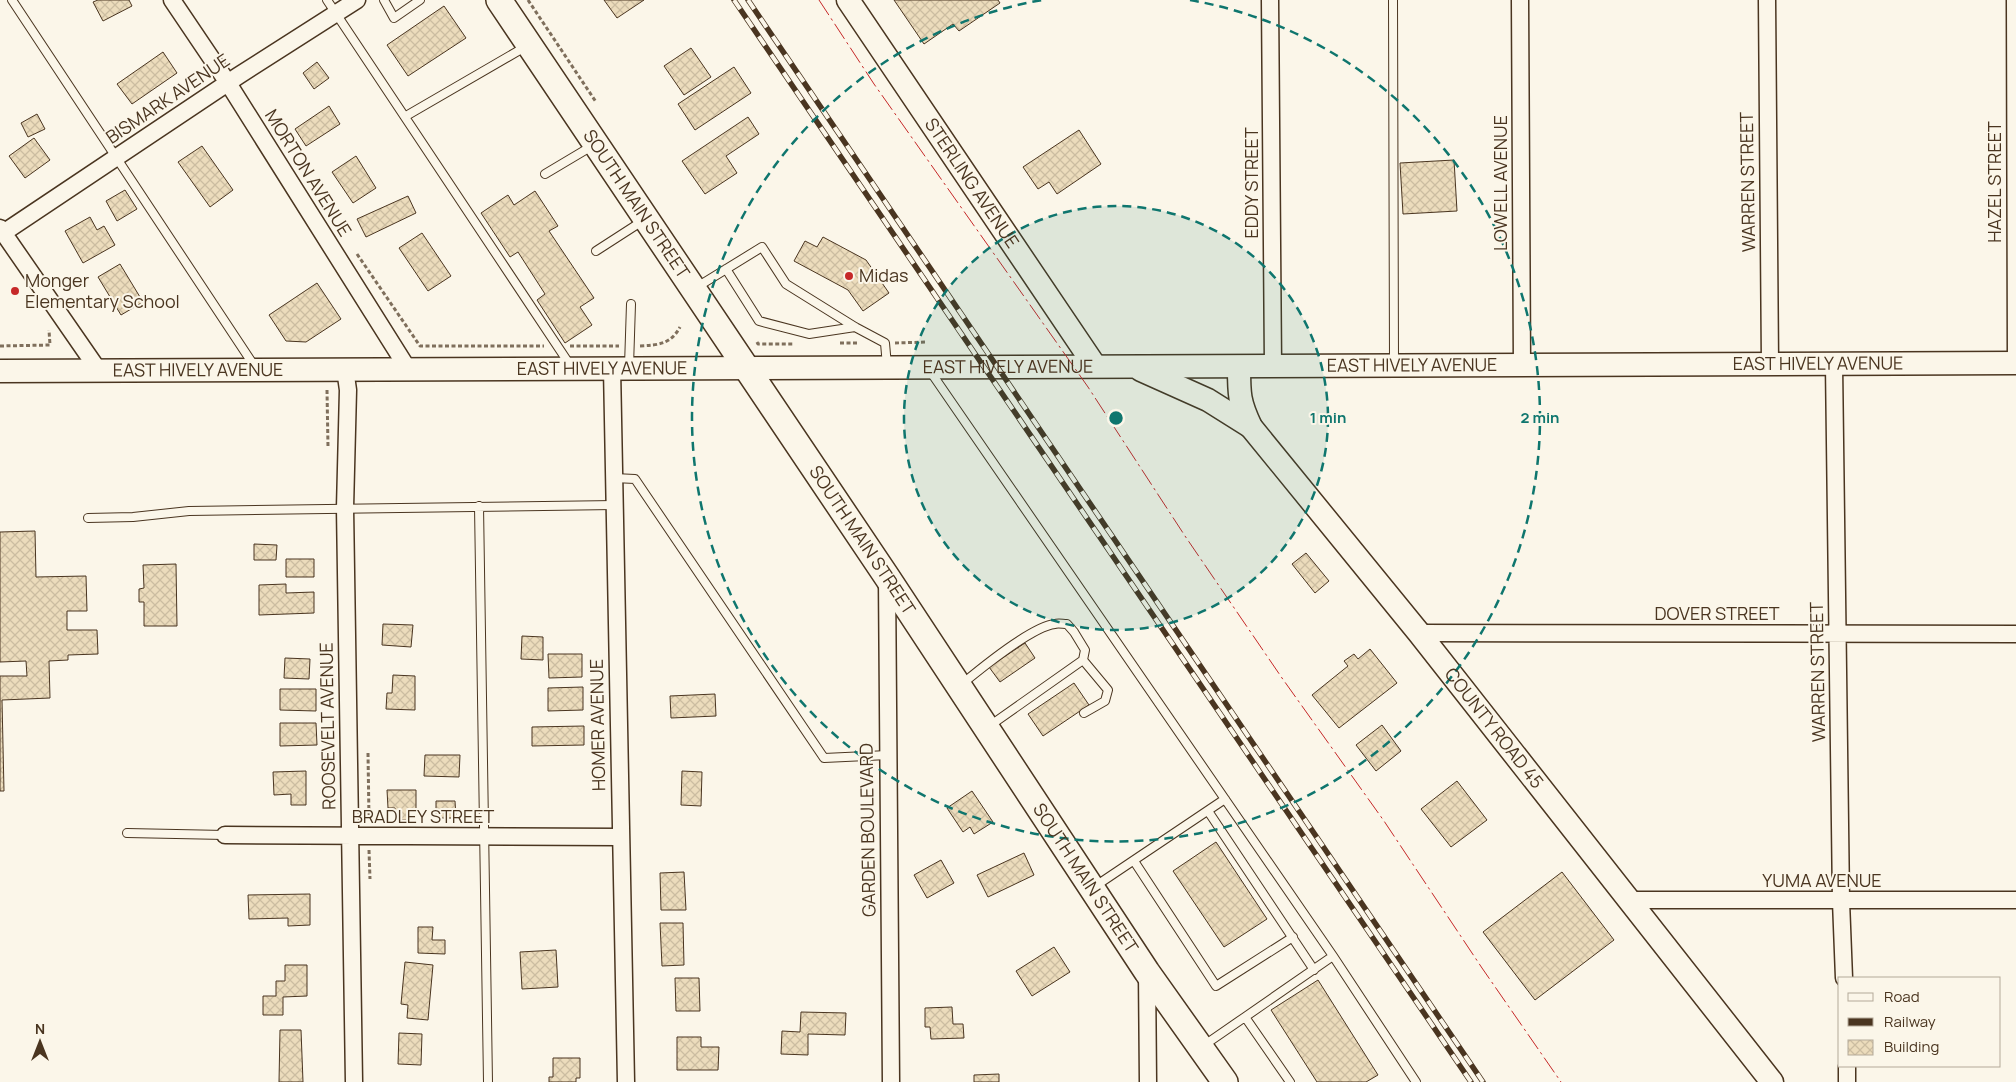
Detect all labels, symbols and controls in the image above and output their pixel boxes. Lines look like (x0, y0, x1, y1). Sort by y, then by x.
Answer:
street label: BISMARK AVENUE (101, 48, 234, 149)
street label: MORTON AVENUE (260, 104, 358, 241)
street label: WARREN STREET (1734, 111, 1760, 252)
street label: STERLING AVENUE (920, 113, 1025, 252)
street label: LOWELL AVENUE (1488, 115, 1512, 251)
street label: HAZEL STREET (1982, 121, 2006, 243)
street label: SOUTH MAIN STREET (578, 124, 696, 283)
street label: EDDY STREET (1239, 127, 1263, 239)
place label: Midas (859, 263, 908, 287)
place label: Monger Elementary School (25, 268, 180, 313)
marker: Midas (843, 270, 855, 282)
marker: Monger Elementary School (9, 285, 21, 297)
street label: EAST HIVELY AVENUE (1733, 350, 1903, 375)
street label: EAST HIVELY AVENUE (1327, 352, 1497, 377)
street label: EAST HIVELY AVENUE (923, 354, 1093, 378)
street label: EAST HIVELY AVENUE (517, 355, 687, 380)
street label: EAST HIVELY AVENUE (113, 357, 283, 382)
text: 1 min (1310, 407, 1346, 428)
text: 2 min (1520, 407, 1560, 428)
centre of rings (1107, 409, 1125, 427)
street label: SOUTH MAIN STREET (804, 460, 922, 619)
street label: DOVER STREET (1654, 601, 1780, 625)
street label: WARREN STREET (1804, 601, 1830, 742)
street label: ROOSEVELT AVENUE (314, 642, 340, 810)
street label: HOMER AVENUE (584, 659, 610, 791)
street label: COUNTY ROAD 45 (1440, 662, 1550, 793)
street label: GARDEN BOULEVARD (853, 743, 881, 917)
street label: SOUTH MAIN STREET (1028, 798, 1144, 957)
street label: BRADLEY STREET (352, 804, 495, 828)
street label: YUMA AVENUE (1762, 868, 1882, 892)
legend (1838, 977, 2001, 1067)
text: Road (1884, 986, 1920, 1007)
text: Railway (1884, 1011, 1936, 1032)
north arrow (15, 1017, 65, 1067)
text: N (35, 1019, 45, 1038)
text: Building (1884, 1036, 1939, 1057)

